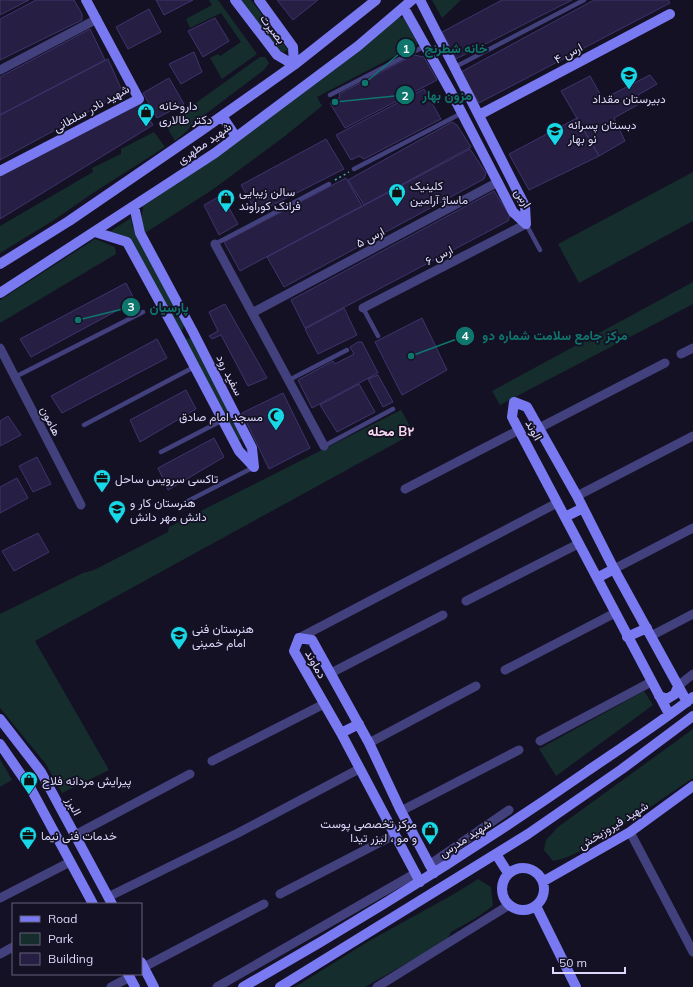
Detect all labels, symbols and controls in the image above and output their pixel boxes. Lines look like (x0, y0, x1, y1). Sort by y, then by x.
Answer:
street label: بصیرت (256, 11, 289, 47)
callout: خانه شطرنج (396, 36, 495, 61)
street label: ارس ۴ (551, 39, 585, 68)
text: خانه شطرنج (424, 40, 488, 58)
text: 1 (402, 41, 410, 56)
school or university icon: دبیرستان مقداد (619, 65, 639, 90)
street label: شهید نادر سلطانی (50, 81, 132, 136)
callout: مزون بهار (395, 83, 480, 108)
text: مزون بهار (421, 87, 472, 104)
text: 2 (401, 88, 409, 103)
place label: دبیرستان مقداد (592, 91, 666, 107)
place label: داروخانه دکتر طالاری (159, 98, 213, 128)
shop icon: داروخانه دکتر طالاری (136, 102, 156, 127)
place label: دبستان پسرانه نو بهار (567, 117, 637, 147)
street label: شهید مطهری (174, 119, 235, 168)
school or university icon: دبستان پسرانه نو بهار (545, 121, 565, 146)
place label: کلینیک ماساژ آرامین (410, 178, 468, 208)
shop icon: کلینیک ماساژ آرامین (387, 182, 407, 207)
place label: سالن زیبایی فرانک کوراوند (239, 184, 301, 214)
street label: ارس (510, 185, 535, 211)
shop icon: سالن زیبایی فرانک کوراوند (216, 188, 236, 213)
street label: ارس ۵ (353, 223, 387, 252)
street label: ارس ۶ (423, 242, 456, 269)
callout: پارسیان (121, 295, 196, 320)
text: 3 (127, 299, 135, 314)
text: پارسیان (149, 299, 189, 317)
callout: مرکز جامع سلامت شماره دو (455, 323, 636, 348)
text: مرکز جامع سلامت شماره دو (482, 327, 628, 345)
text: 4 (461, 328, 469, 343)
street label: سفید رود (212, 352, 247, 399)
street label: هامون (36, 404, 65, 439)
mosque icon: مسجد امام صادق (266, 406, 286, 431)
place label: مسجد امام صادق (179, 409, 263, 425)
street label: الوند (521, 417, 546, 443)
district label: محله B۲ (368, 423, 414, 439)
office icon: تاکسی سرویس ساحل (92, 468, 112, 493)
place label: تاکسی سرویس ساحل (115, 471, 218, 487)
place label: هنرستان کار و دانش مهر دانش (130, 495, 207, 525)
school or university icon: هنرستان کار و دانش مهر دانش (107, 499, 127, 524)
place label: هنرستان فنی امام خمینی (192, 621, 254, 651)
school or university icon: هنرستان فنی امام خمینی (169, 625, 189, 650)
street label: دماوند (301, 647, 330, 682)
shop icon: پیرایش مردانه فلاح (19, 770, 39, 795)
place label: پیرایش مردانه فلاح (42, 773, 131, 790)
street label: البرز (62, 793, 85, 818)
street label: شهید فیروزبخش (575, 798, 651, 853)
place label: مرکز تخصصی پوست و مو ، لیزر تیدا (320, 816, 417, 846)
street label: شهید مدرس (436, 816, 495, 861)
shop icon: مرکز تخصصی پوست و مو ، لیزر تیدا (420, 820, 440, 845)
office icon: خدمات فنی نیما (18, 825, 38, 850)
place label: خدمات فنی نیما (41, 828, 117, 844)
legend (12, 903, 142, 975)
text: Road (48, 911, 77, 926)
text: Park (48, 931, 74, 946)
scale bar (553, 949, 625, 975)
text: Building (48, 951, 93, 966)
text: 50 m (559, 955, 587, 970)

